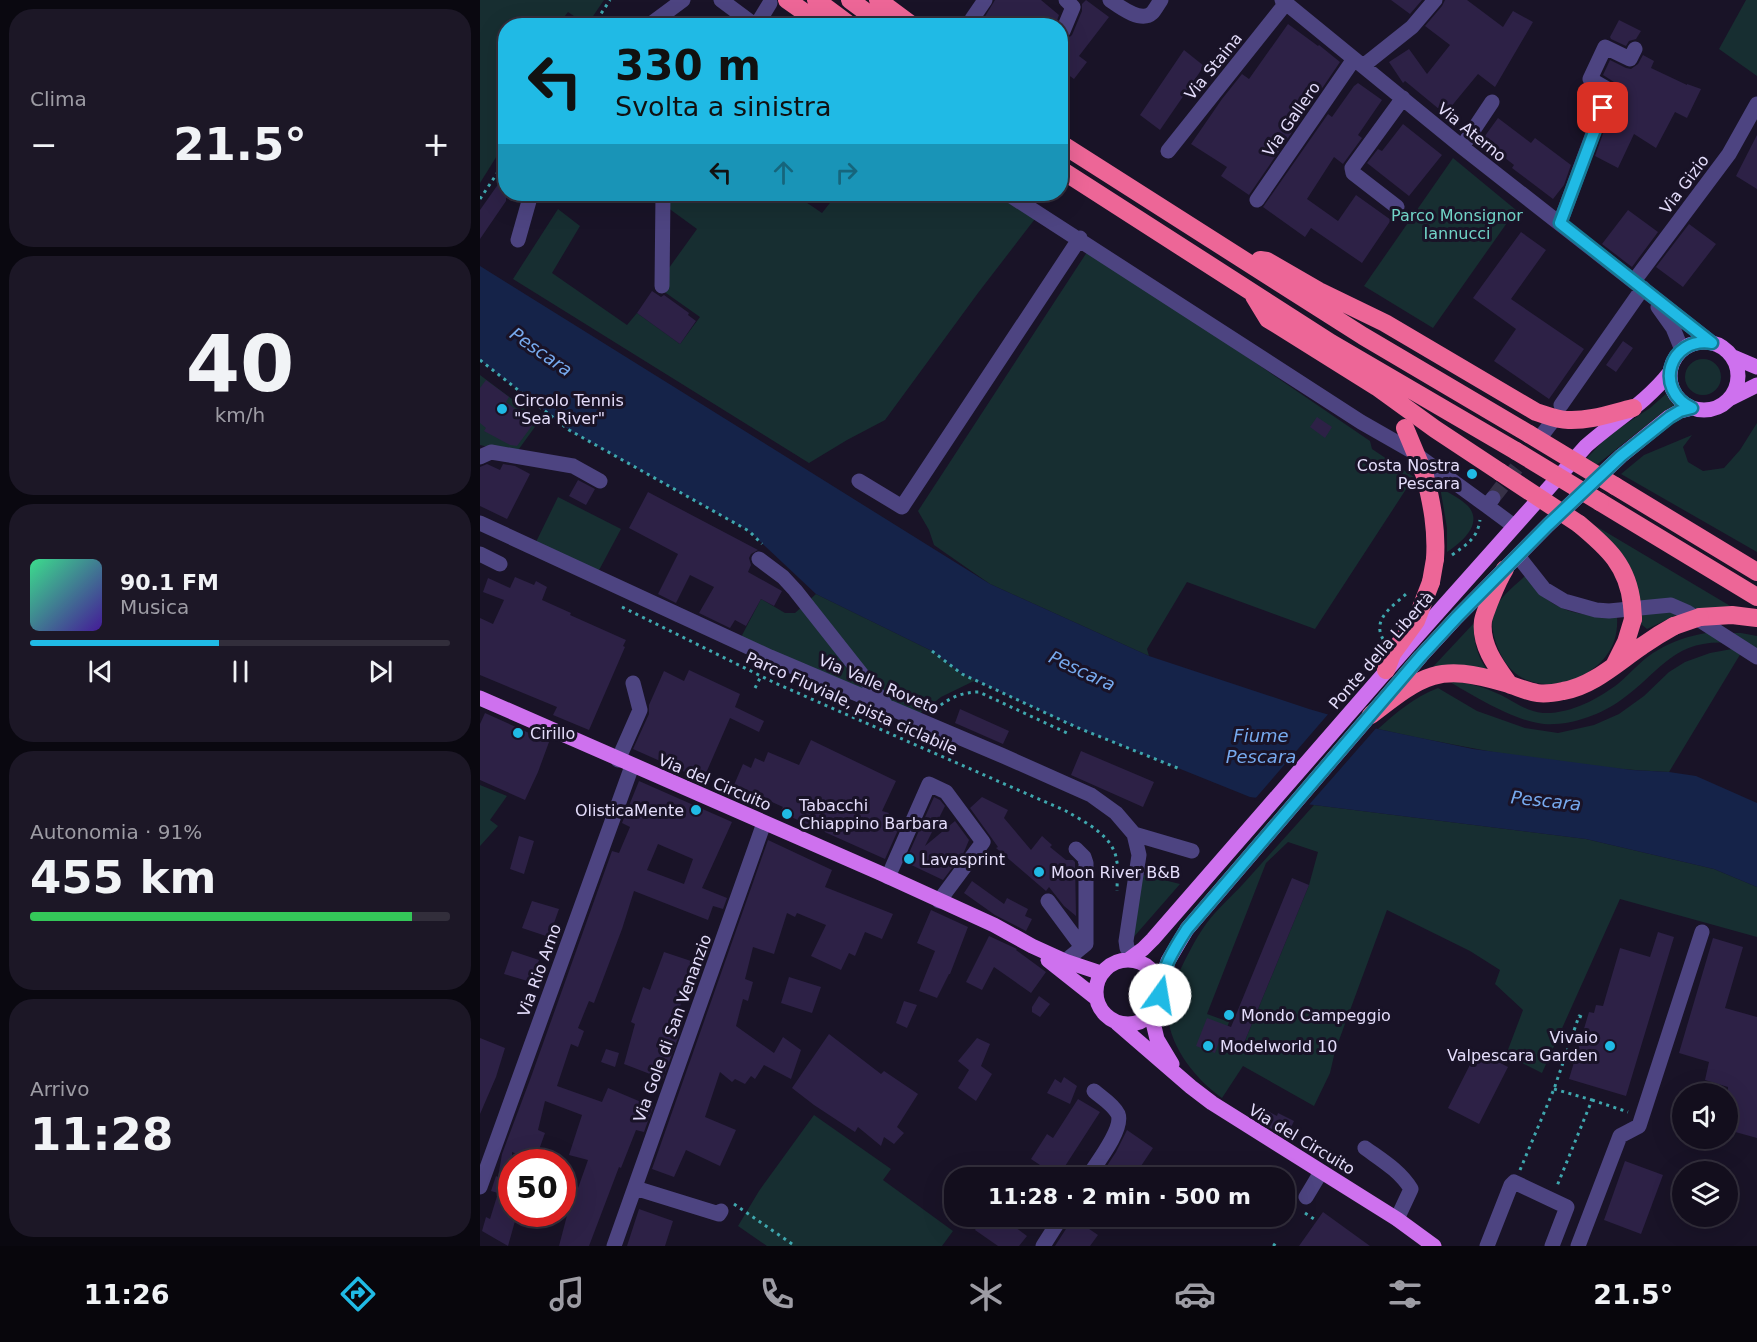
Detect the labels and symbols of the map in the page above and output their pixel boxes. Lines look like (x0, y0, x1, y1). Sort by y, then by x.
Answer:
street label: Via Staina (1181, 29, 1246, 104)
street label: Via Gallero (1259, 78, 1324, 160)
pin (1577, 82, 1628, 133)
street label: Via Aterno (1433, 99, 1510, 166)
street label: Via Gizio (1656, 151, 1713, 218)
park label: Parco Monsignor Iannucci (1391, 206, 1523, 243)
water label: Pescara (506, 323, 576, 380)
place label: Circolo Tennis "Sea River" (514, 391, 624, 428)
marker: Circolo Tennis "Sea River" (495, 402, 509, 416)
place label: Costa Nostra Pescara (1357, 456, 1460, 493)
marker: Costa Nostra Pescara (1465, 467, 1479, 481)
street label: Ponte della Libertà (1325, 587, 1438, 713)
water label: Pescara (1046, 646, 1119, 695)
street label: Parco Fluviale, pista ciclabile (743, 648, 961, 759)
street label: Via Valle Roveto (816, 651, 942, 718)
place label: Cirillo (530, 724, 575, 743)
water label: Fiume Pescara (1226, 725, 1296, 767)
marker: Cirillo (511, 726, 525, 740)
street label: Via del Circuito (656, 750, 774, 815)
water label: Pescara (1510, 786, 1582, 815)
place label: Tabacchi Chiappino Barbara (798, 796, 948, 833)
place label: OlisticaMente (575, 801, 684, 820)
marker: OlisticaMente (689, 803, 703, 817)
marker: Tabacchi Chiappino Barbara (780, 807, 794, 821)
place label: Lavasprint (921, 850, 1005, 869)
marker: Lavasprint (902, 852, 916, 866)
place label: Moon River B&B (1051, 863, 1181, 882)
marker: Moon River B&B (1032, 865, 1046, 879)
street label: Via Rio Arno (514, 921, 565, 1019)
street label: Via Gole di San Venanzio (630, 932, 715, 1125)
position arrow (1128, 963, 1192, 1027)
place label: Mondo Campeggio (1241, 1006, 1391, 1025)
marker: Mondo Campeggio (1222, 1008, 1236, 1022)
place label: Vivaio Valpescara Garden (1447, 1028, 1598, 1065)
place label: Modelworld 10 (1220, 1037, 1338, 1056)
marker: Modelworld 10 (1201, 1039, 1215, 1053)
marker: Vivaio Valpescara Garden (1603, 1039, 1617, 1053)
street label: Via del Circuito (1245, 1100, 1358, 1179)
speed limit sign: 50 (498, 1149, 576, 1227)

